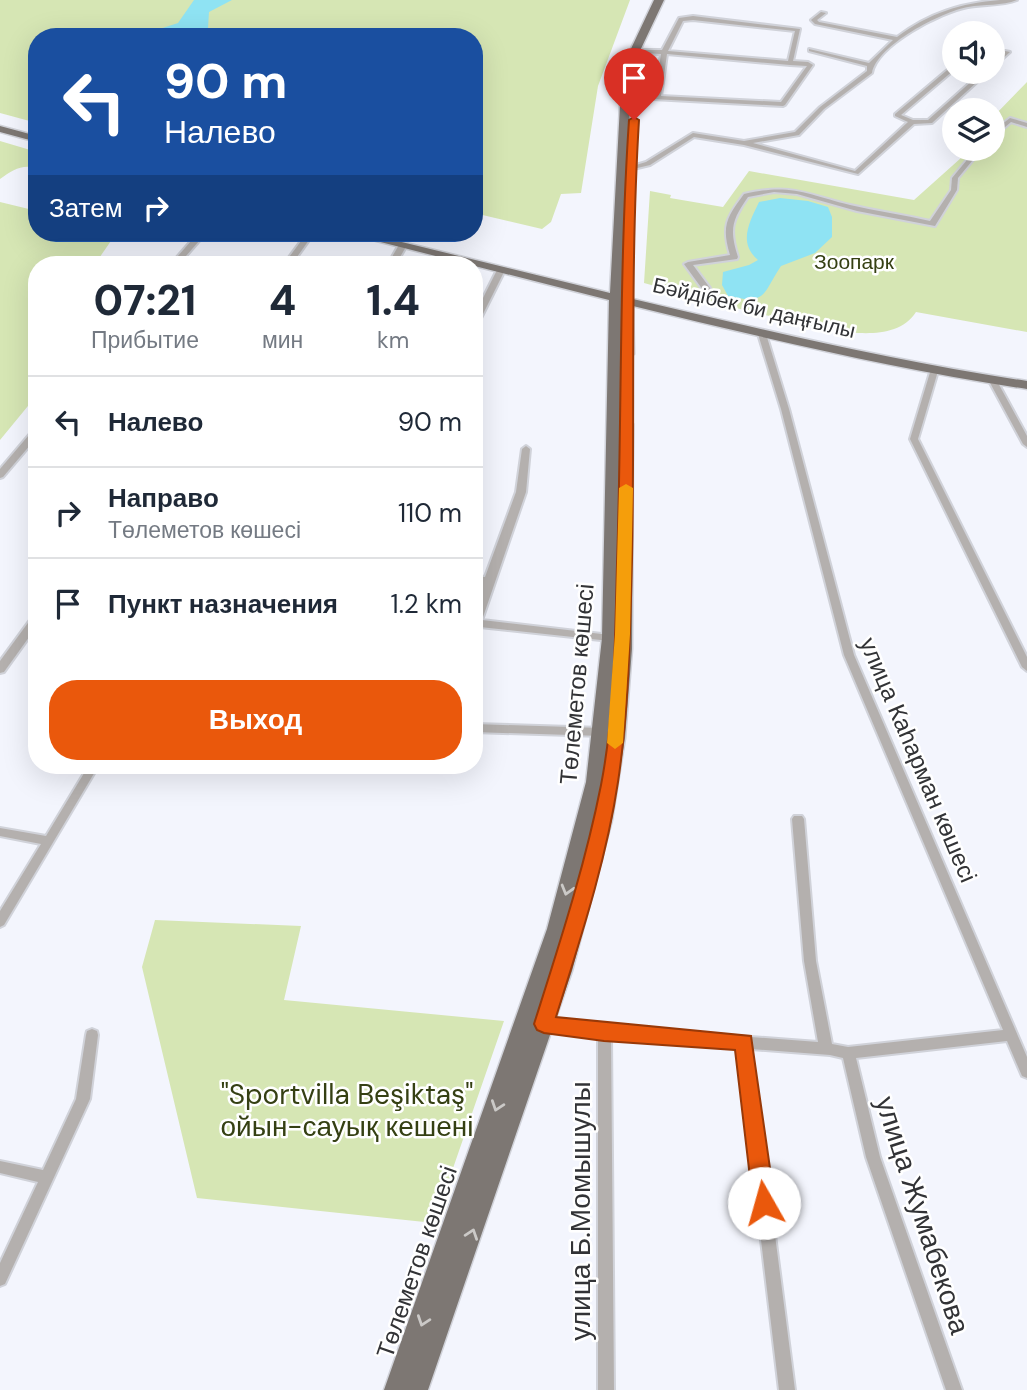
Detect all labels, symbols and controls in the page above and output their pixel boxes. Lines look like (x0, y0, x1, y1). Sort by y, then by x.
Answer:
map controls (942, 21, 1005, 161)
button: sound (942, 21, 1005, 84)
pin (604, 48, 664, 120)
text: 90 m (164, 49, 287, 113)
icon: left (49, 56, 140, 147)
icon: arrive (615, 59, 653, 97)
button: layers (942, 98, 1005, 161)
text: Налево (164, 111, 276, 153)
icon: right (137, 189, 175, 227)
text: Затем (49, 191, 123, 225)
park label: Зоопарк (814, 248, 895, 276)
street label: Бәйдібек би даңғылы (650, 271, 858, 345)
text: 07:21 (94, 273, 196, 328)
text: 4 (269, 273, 296, 328)
text: 1.4 (366, 273, 420, 328)
text: Прибытие (91, 325, 199, 355)
text: мин (262, 325, 303, 355)
text: km (377, 325, 409, 355)
icon: left (49, 403, 87, 441)
text: Налево (108, 405, 203, 439)
text: 90 m (398, 405, 462, 439)
text: Направо (108, 481, 219, 515)
icon: right (49, 494, 87, 532)
text: 110 m (398, 496, 462, 530)
text: Төлеметов көшесі (108, 515, 301, 545)
street label: Төлеметов көшесі (552, 582, 601, 786)
icon: arrive (49, 585, 87, 623)
text: Пункт назначения (108, 587, 338, 621)
text: 1.2 km (391, 587, 462, 621)
street label: улица Каһарман көшесі (853, 633, 984, 887)
button: Выход (49, 680, 462, 760)
one-way arrow (561, 884, 576, 896)
park label: "Sportvilla Beşiktaş" ойын-сауық кешені (221, 1076, 473, 1145)
street label: улица Б.Момышулы (562, 1081, 599, 1341)
street label: улица Жумабекова (867, 1091, 979, 1339)
one-way arrow (491, 1100, 505, 1112)
street label: Төлеметов көшесі (369, 1162, 464, 1362)
position arrow (727, 1166, 801, 1240)
one-way arrow (464, 1228, 478, 1240)
one-way arrow (417, 1315, 431, 1327)

